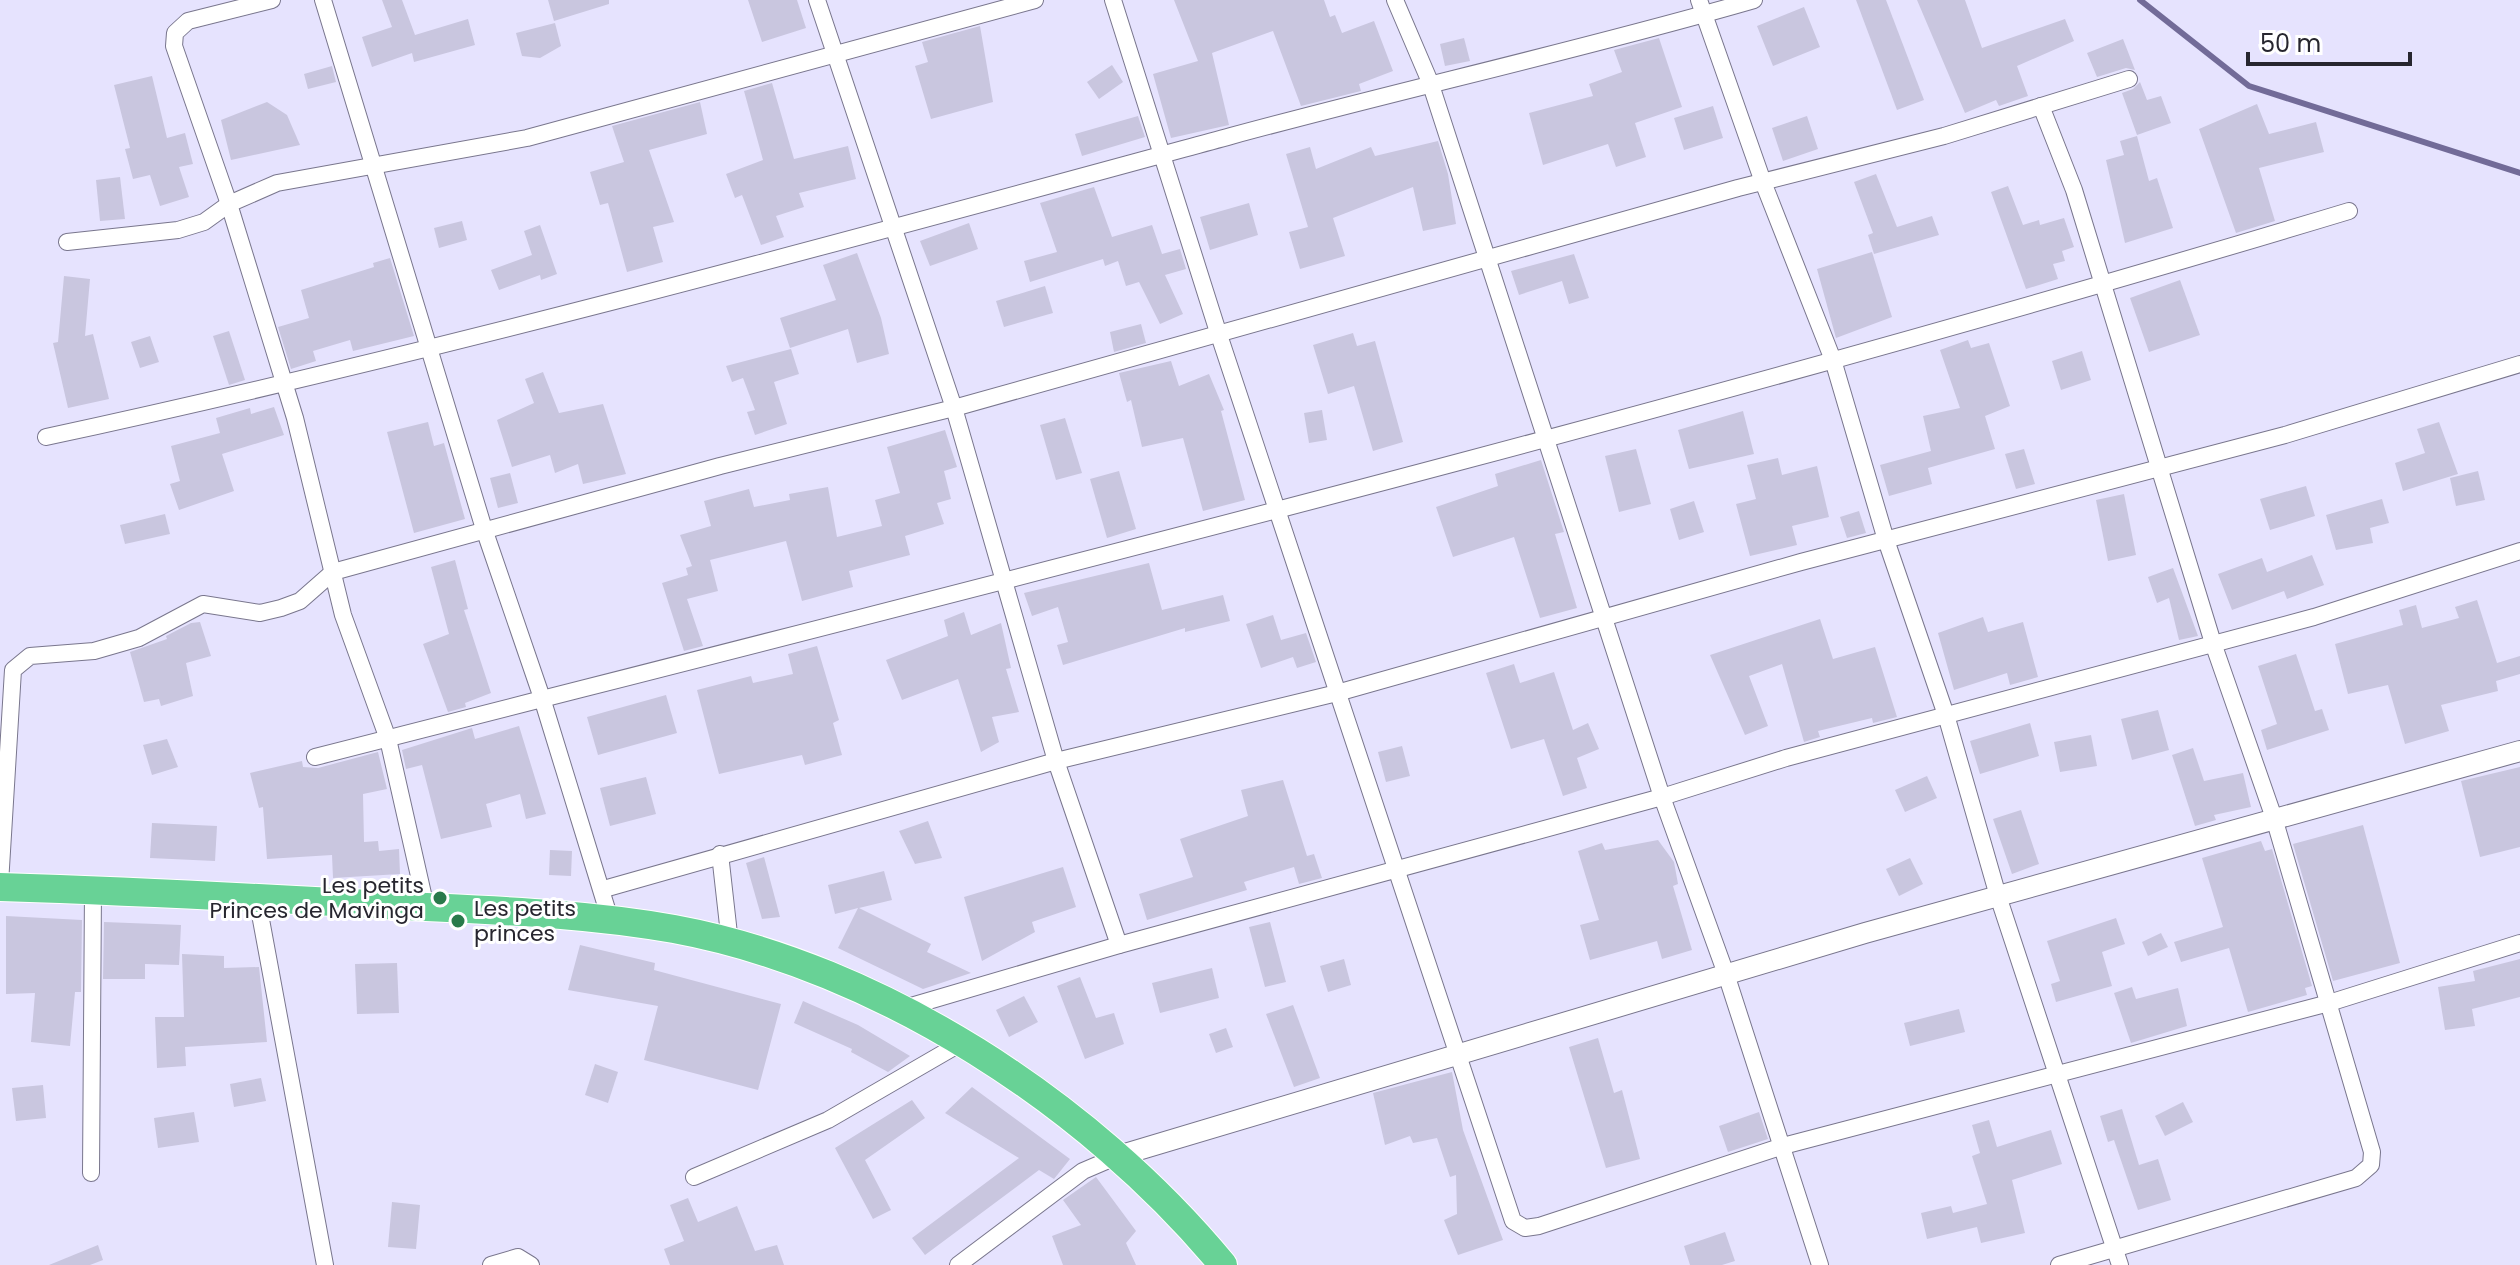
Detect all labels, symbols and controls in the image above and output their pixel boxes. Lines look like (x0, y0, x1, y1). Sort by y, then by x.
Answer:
scale bar (2248, 16, 2410, 66)
text: 50 m (2260, 27, 2321, 60)
place label: Les petits Princes de Mavinga (209, 870, 424, 926)
marker: Les petits Princes de Mavinga (431, 889, 449, 907)
place label: Les petits princes (474, 893, 576, 949)
marker: Les petits princes (449, 912, 467, 930)

